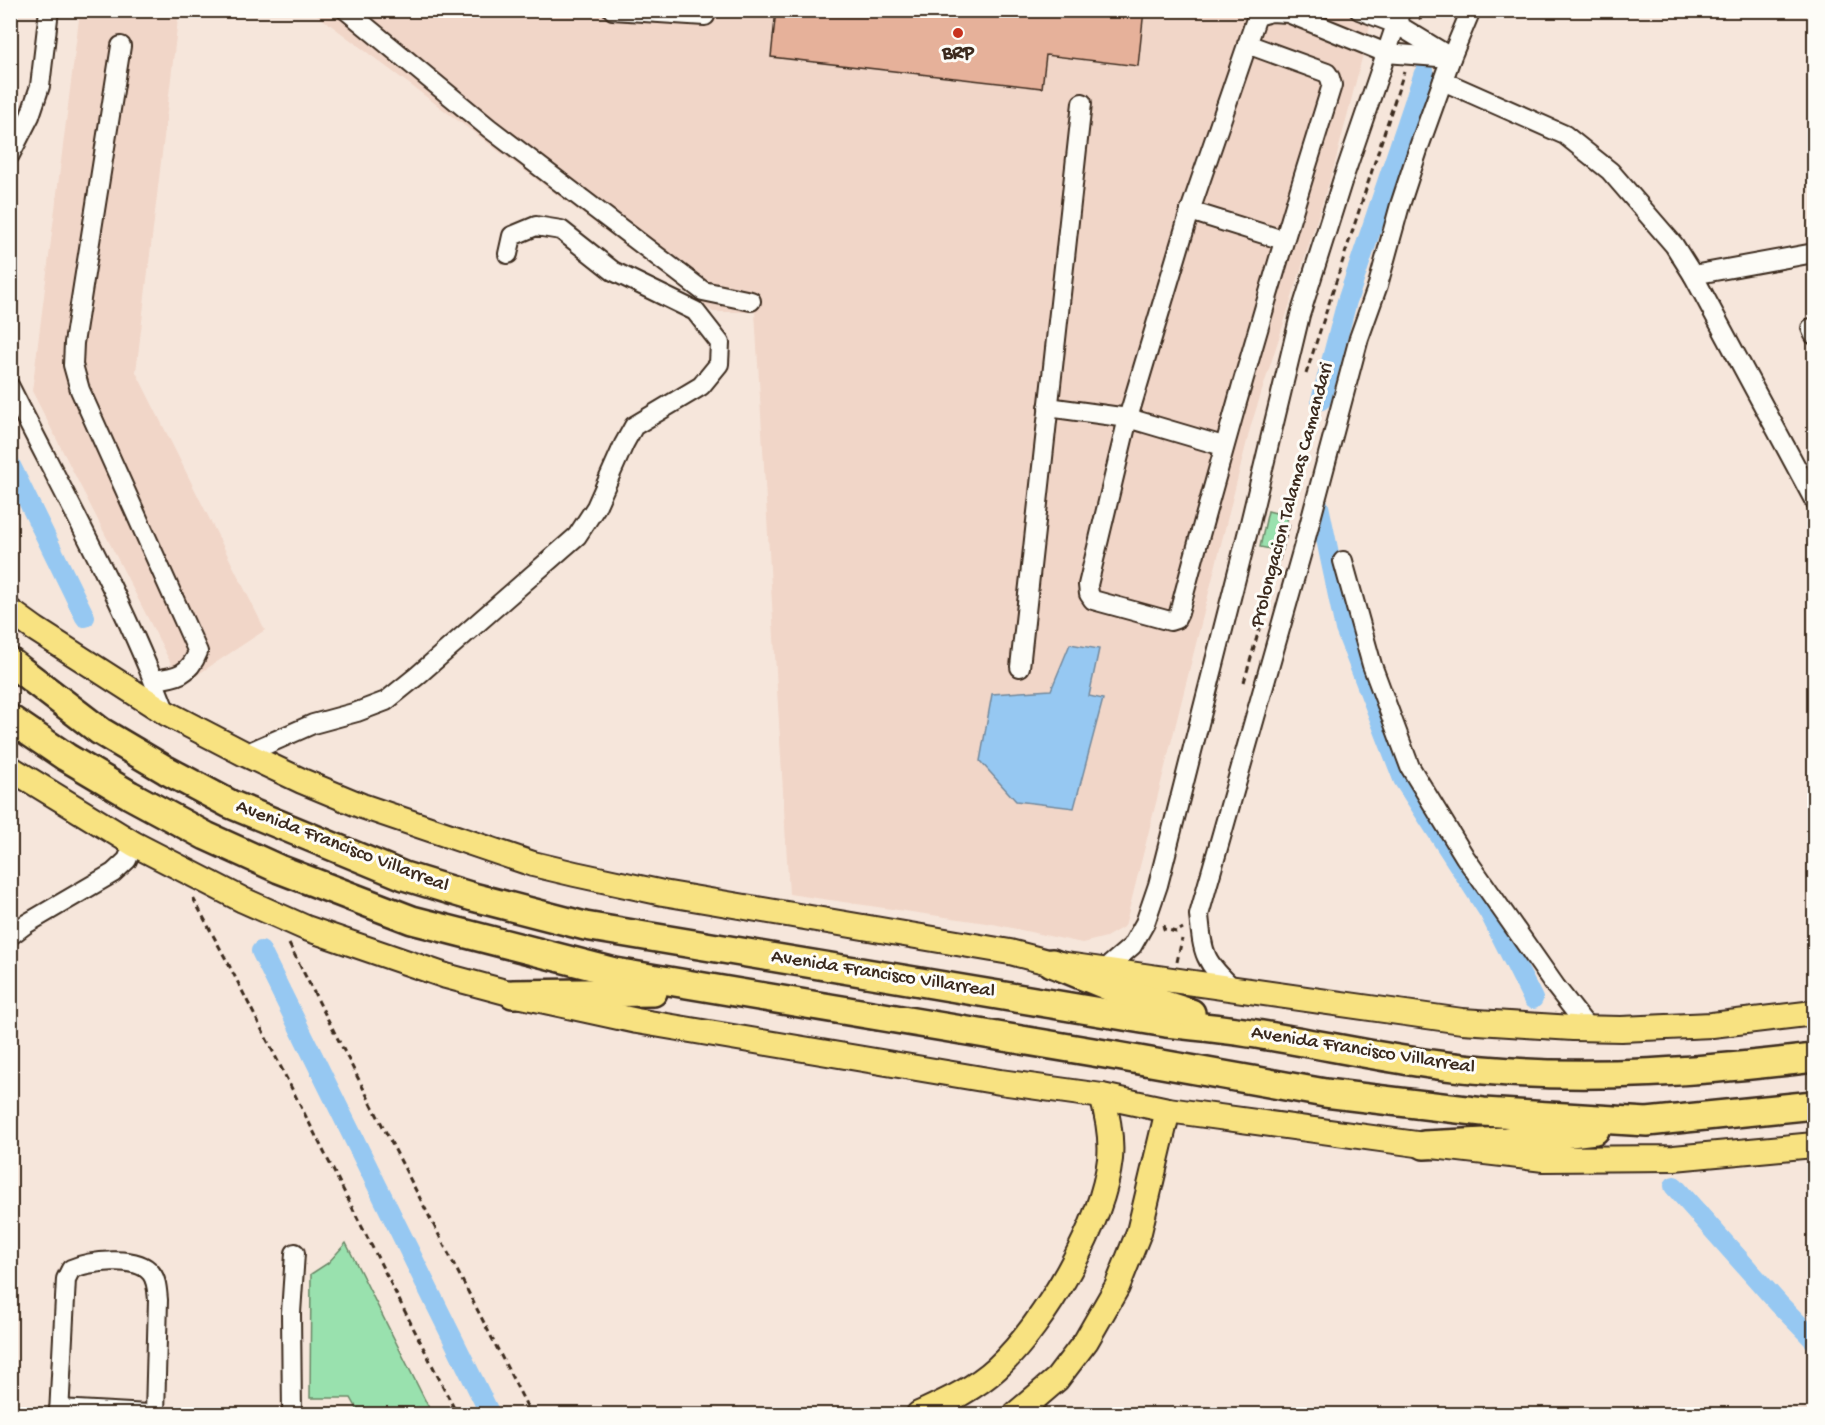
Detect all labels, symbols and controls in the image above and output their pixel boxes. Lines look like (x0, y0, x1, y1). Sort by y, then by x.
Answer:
marker: BRP (951, 26, 965, 40)
place label: BRP (941, 43, 975, 66)
street label: Prolongacion Talamas Camandari (1246, 360, 1340, 631)
street label: Avenida Francisco Villarreal (232, 796, 452, 898)
street label: Avenida Francisco Villarreal (770, 946, 996, 1004)
street label: Avenida Francisco Villarreal (1250, 1022, 1476, 1080)

